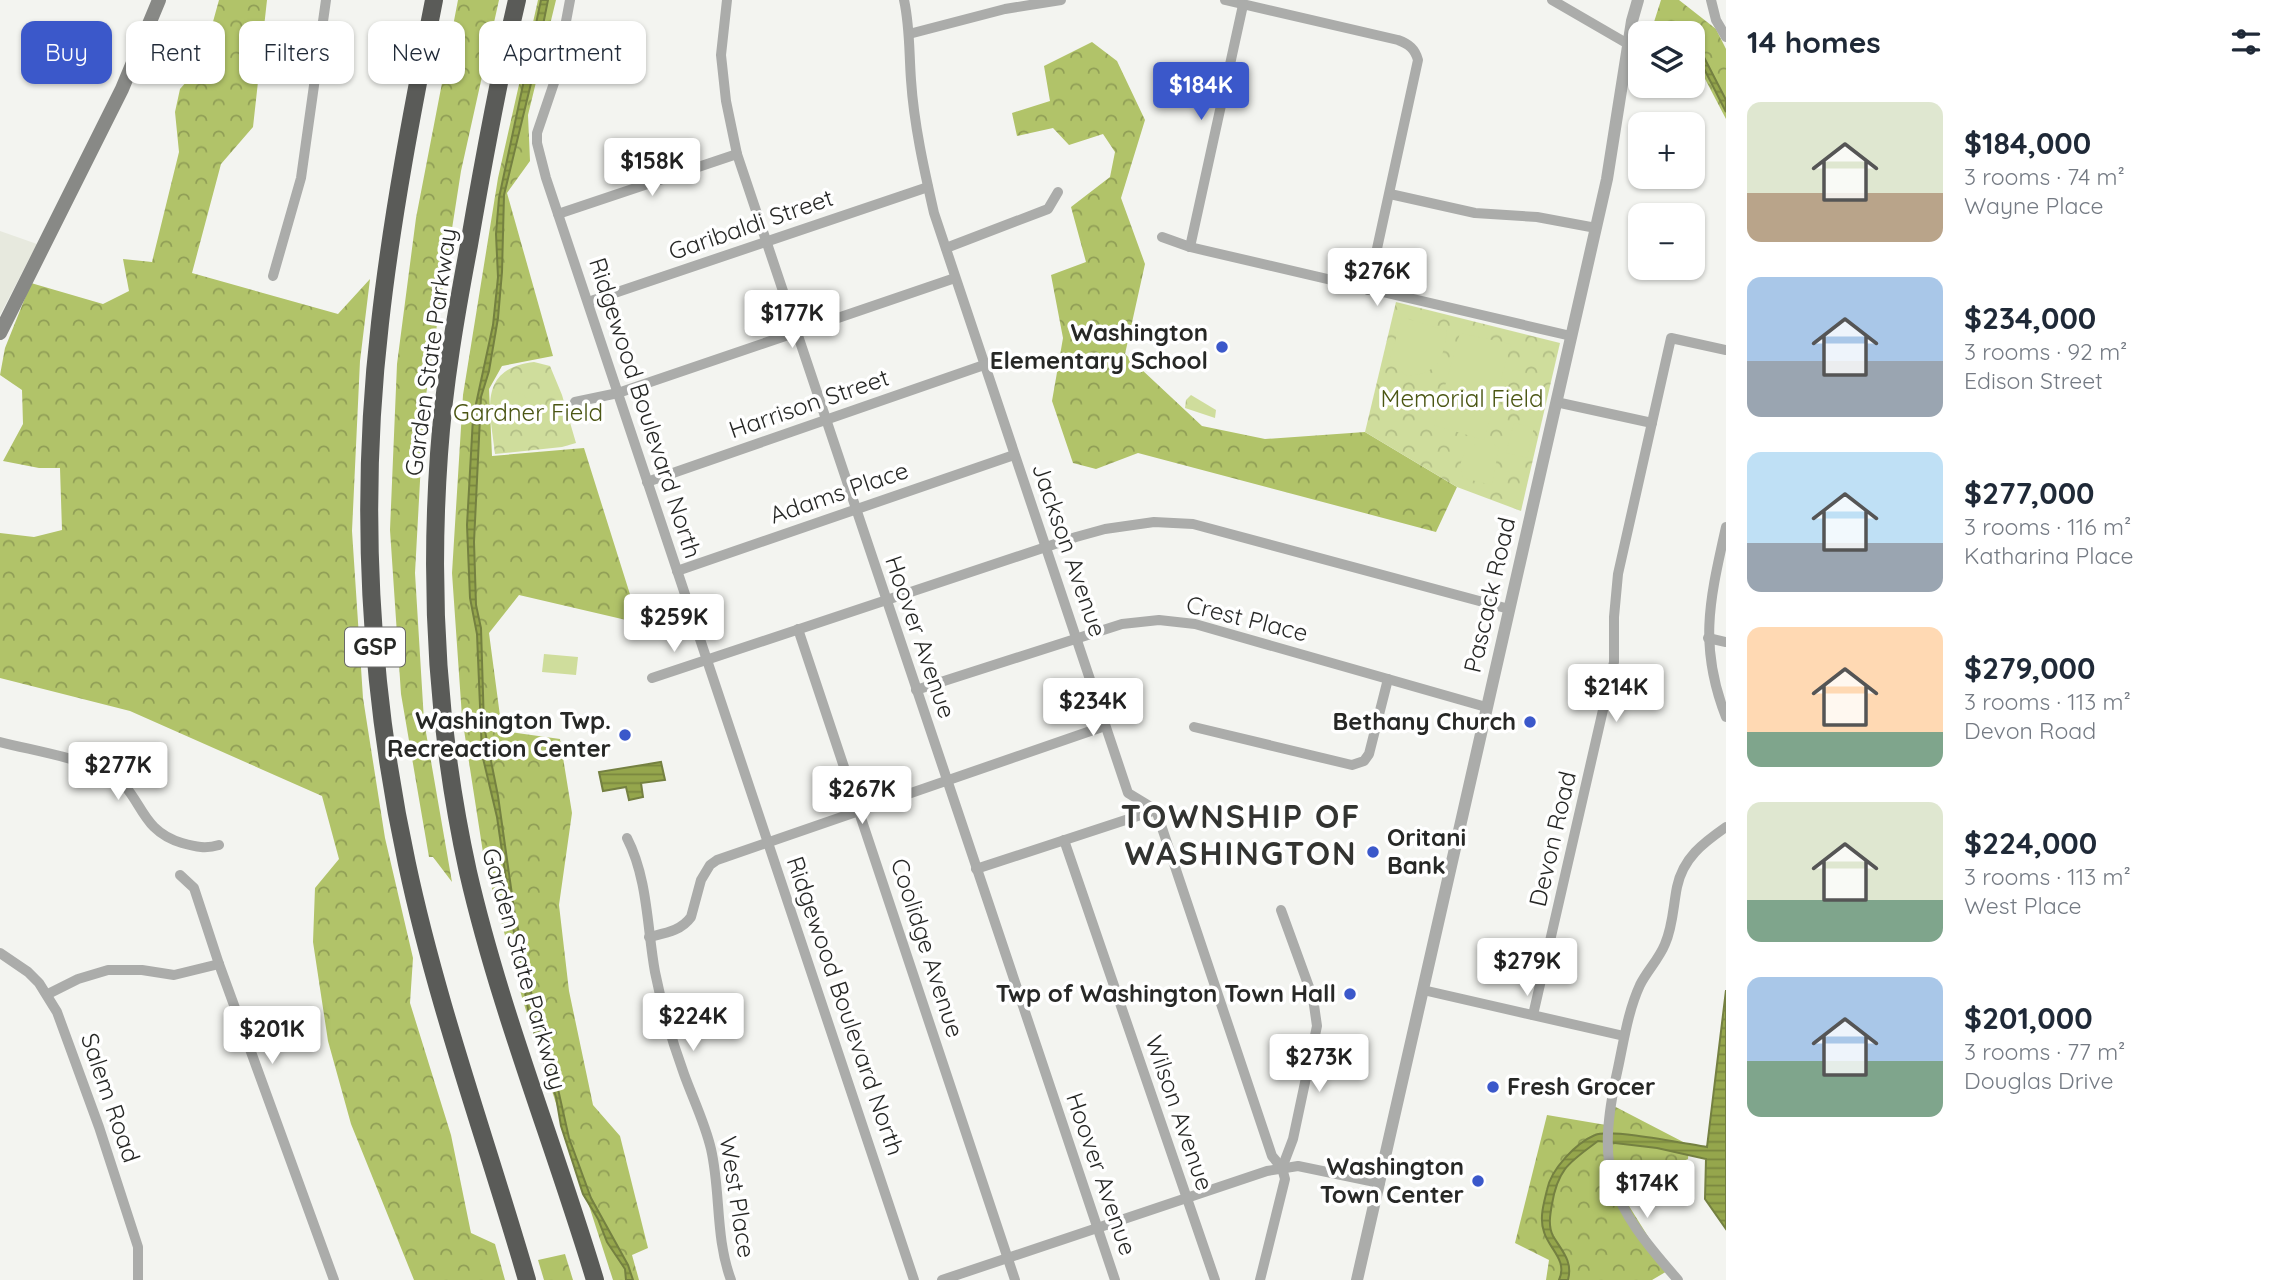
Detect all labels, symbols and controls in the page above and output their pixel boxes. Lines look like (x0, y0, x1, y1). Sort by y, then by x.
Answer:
chip: Buy (21, 21, 112, 84)
chip: Rent (126, 21, 225, 84)
chip: Filters (239, 21, 354, 84)
chip: New (368, 21, 465, 84)
chip: Apartment (479, 21, 646, 84)
map controls (1628, 21, 1705, 280)
button: layers (1628, 21, 1705, 98)
text: 14 homes (1747, 23, 1881, 61)
icon: filters (2227, 23, 2265, 61)
pin: $184K (1152, 62, 1250, 122)
text: $184K (1169, 70, 1233, 99)
button: + (1628, 112, 1705, 189)
text: $184,000 (1964, 124, 2091, 162)
icon: home (1803, 130, 1887, 214)
pin: $158K (603, 138, 701, 198)
text: $158K (620, 146, 684, 175)
text: 3 rooms · 74 m² (1964, 162, 2125, 191)
street label: Garibaldi Street (664, 182, 837, 266)
text: Wayne Place (1964, 191, 2103, 220)
button: − (1628, 203, 1705, 280)
street label: Garden State Parkway (398, 226, 462, 478)
pin: $276K (1328, 248, 1426, 308)
street label: Ridgewood Boulevard North (583, 254, 709, 562)
text: $276K (1344, 256, 1410, 285)
pin: $177K (743, 290, 841, 350)
text: $177K (761, 298, 824, 327)
text: $234,000 (1964, 299, 2096, 337)
icon: home (1803, 305, 1887, 389)
place label: Washington Elementary School (990, 317, 1208, 375)
text: 3 rooms · 92 m² (1964, 337, 2127, 366)
marker: Washington Elementary School (1214, 339, 1230, 355)
street label: Harrison Street (725, 362, 893, 444)
text: Edison Street (1964, 366, 2103, 395)
park label: Memorial Field (1381, 383, 1543, 413)
park label: Gardner Field (453, 397, 603, 427)
street label: Adams Place (765, 454, 912, 530)
street label: Jackson Avenue (1026, 459, 1114, 640)
text: $277,000 (1964, 474, 2095, 512)
icon: home (1803, 480, 1887, 564)
text: 3 rooms · 116 m² (1964, 512, 2131, 541)
street label: Pascack Road (1457, 514, 1521, 675)
text: Katharina Place (1964, 541, 2133, 570)
street label: Hoover Avenue (879, 551, 963, 722)
street label: Crest Place (1183, 588, 1311, 648)
pin: $259K (625, 594, 723, 654)
text: $259K (640, 602, 708, 631)
road number: GSP (345, 628, 405, 666)
text: $279,000 (1964, 649, 2095, 687)
icon: home (1803, 655, 1887, 739)
pin: $214K (1567, 664, 1665, 724)
text: $214K (1584, 672, 1648, 701)
pin: $234K (1044, 678, 1142, 738)
text: $234K (1059, 686, 1127, 715)
text: 3 rooms · 113 m² (1964, 687, 2131, 716)
place label: Washington Twp. Recreaction Center (387, 705, 611, 763)
place label: Bethany Church (1333, 706, 1516, 736)
marker: Bethany Church (1522, 714, 1538, 730)
text: Devon Road (1964, 716, 2096, 745)
marker: Washington Twp. Recreaction Center (617, 727, 633, 743)
pin: $277K (69, 742, 167, 802)
text: $277K (84, 750, 152, 779)
pin: $267K (813, 766, 911, 826)
street label: Devon Road (1522, 768, 1582, 909)
text: $267K (828, 774, 896, 803)
district label: TOWNSHIP OF WASHINGTON (1121, 796, 1361, 873)
place label: Oritani Bank (1387, 822, 1466, 880)
text: $224,000 (1964, 824, 2097, 862)
icon: home (1803, 830, 1887, 914)
street label: Garden State Parkway (476, 844, 574, 1093)
marker: Oritani Bank (1365, 844, 1381, 860)
street label: Ridgewood Boulevard North (781, 852, 911, 1159)
street label: Coolidge Avenue (885, 854, 971, 1041)
text: 3 rooms · 113 m² (1964, 862, 2131, 891)
text: West Place (1964, 891, 2082, 920)
pin: $279K (1478, 939, 1576, 998)
text: $279K (1493, 946, 1561, 975)
place label: Twp of Washington Town Hall (995, 978, 1336, 1008)
marker: Twp of Washington Town Hall (1342, 986, 1358, 1002)
pin: $224K (644, 993, 742, 1053)
text: $201,000 (1964, 999, 2093, 1037)
text: $224K (659, 1001, 727, 1030)
icon: home (1803, 1005, 1887, 1089)
pin: $201K (223, 1006, 321, 1066)
text: $201K (240, 1014, 304, 1043)
street label: Salem Road (75, 1029, 147, 1166)
street label: Wilson Avenue (1139, 1031, 1221, 1194)
pin: $273K (1270, 1034, 1368, 1094)
text: 3 rooms · 77 m² (1964, 1037, 2125, 1066)
text: $273K (1286, 1042, 1352, 1071)
text: Douglas Drive (1964, 1066, 2113, 1095)
place label: Fresh Grocer (1507, 1071, 1655, 1101)
marker: Fresh Grocer (1485, 1079, 1501, 1095)
street label: Hoover Avenue (1060, 1088, 1144, 1259)
street label: West Place (714, 1134, 762, 1260)
place label: Washington Town Center (1320, 1151, 1464, 1209)
pin: $174K (1598, 1160, 1696, 1220)
text: $174K (1616, 1168, 1678, 1197)
marker: Washington Town Center (1470, 1173, 1486, 1189)

